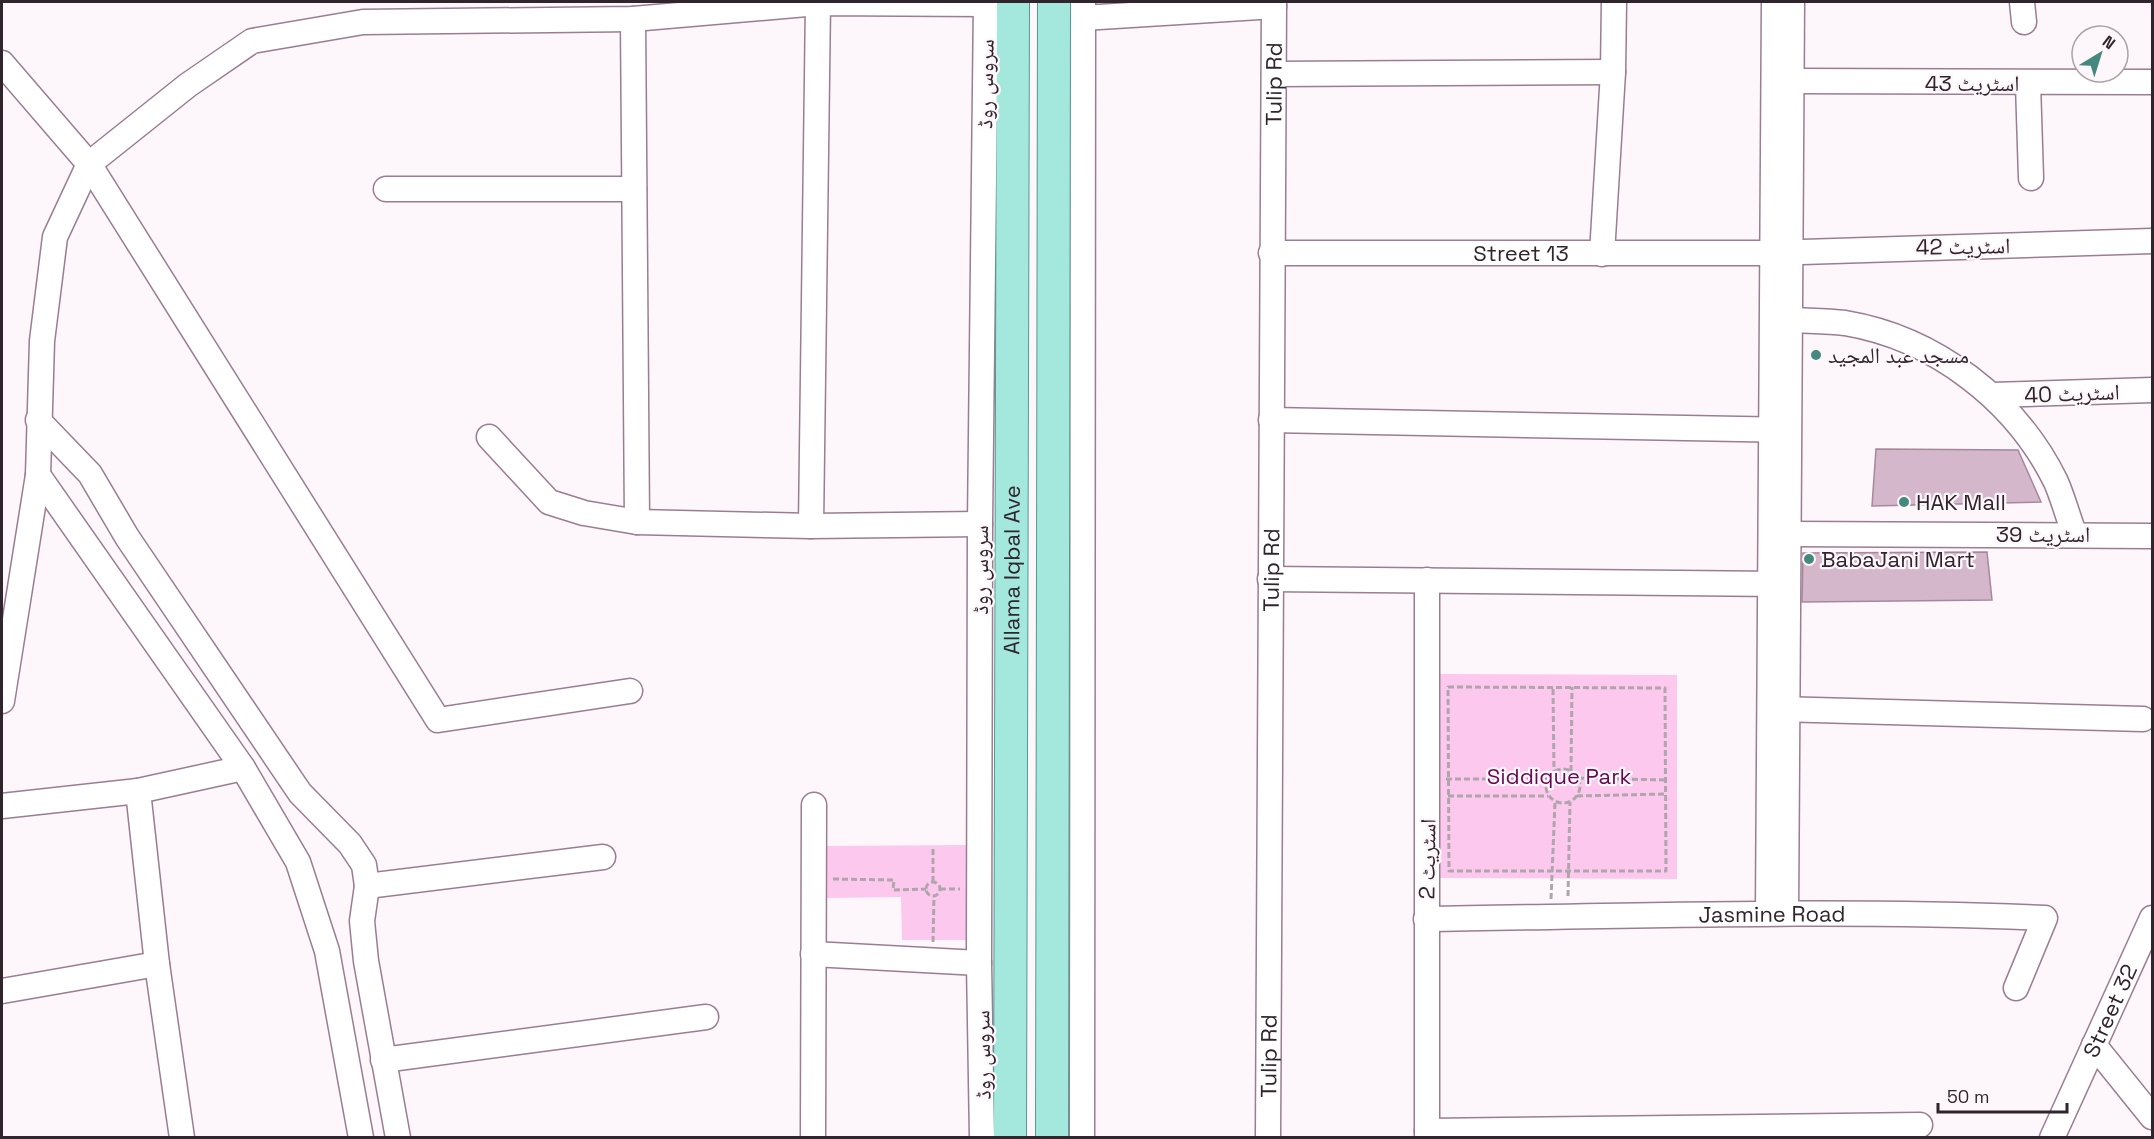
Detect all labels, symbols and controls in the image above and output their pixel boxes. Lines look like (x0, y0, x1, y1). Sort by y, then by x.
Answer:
north arrow (2070, 24, 2130, 84)
text: N (2098, 31, 2120, 54)
street label: سروس روڈ (970, 39, 1000, 129)
street label: Tulip Rd (1259, 42, 1288, 126)
street label: اسٹریٹ 43 (1925, 69, 2019, 97)
street label: اسٹریٹ 42 (1915, 231, 2011, 261)
street label: Street 13 (1473, 239, 1569, 267)
place label: مسجد عبد المجید (1828, 341, 1969, 369)
marker: مسجد عبد المجید (1809, 348, 1823, 362)
street label: اسٹریٹ 40 (2024, 377, 2120, 409)
street label: Allama Iqbal Ave (997, 485, 1026, 655)
place label: HAK Mall (1916, 488, 2006, 516)
marker: HAK Mall (1897, 495, 1911, 509)
street label: اسٹریٹ 39 (1996, 520, 2090, 548)
street label: سروس روڈ (966, 525, 994, 615)
street label: Tulip Rd (1257, 528, 1285, 612)
place label: BabaJani Mart (1821, 545, 1975, 573)
marker: BabaJani Mart (1802, 552, 1816, 566)
park label: Siddique Park (1487, 762, 1631, 790)
street label: اسٹریٹ 2 (1412, 818, 1442, 900)
street label: Jasmine Road (1698, 900, 1846, 928)
street label: Street 32 (2077, 959, 2143, 1062)
street label: سروس روڈ (967, 1010, 997, 1100)
street label: Tulip Rd (1254, 1014, 1283, 1098)
scale bar (1938, 1076, 2067, 1114)
text: 50 m (1947, 1085, 1989, 1108)

